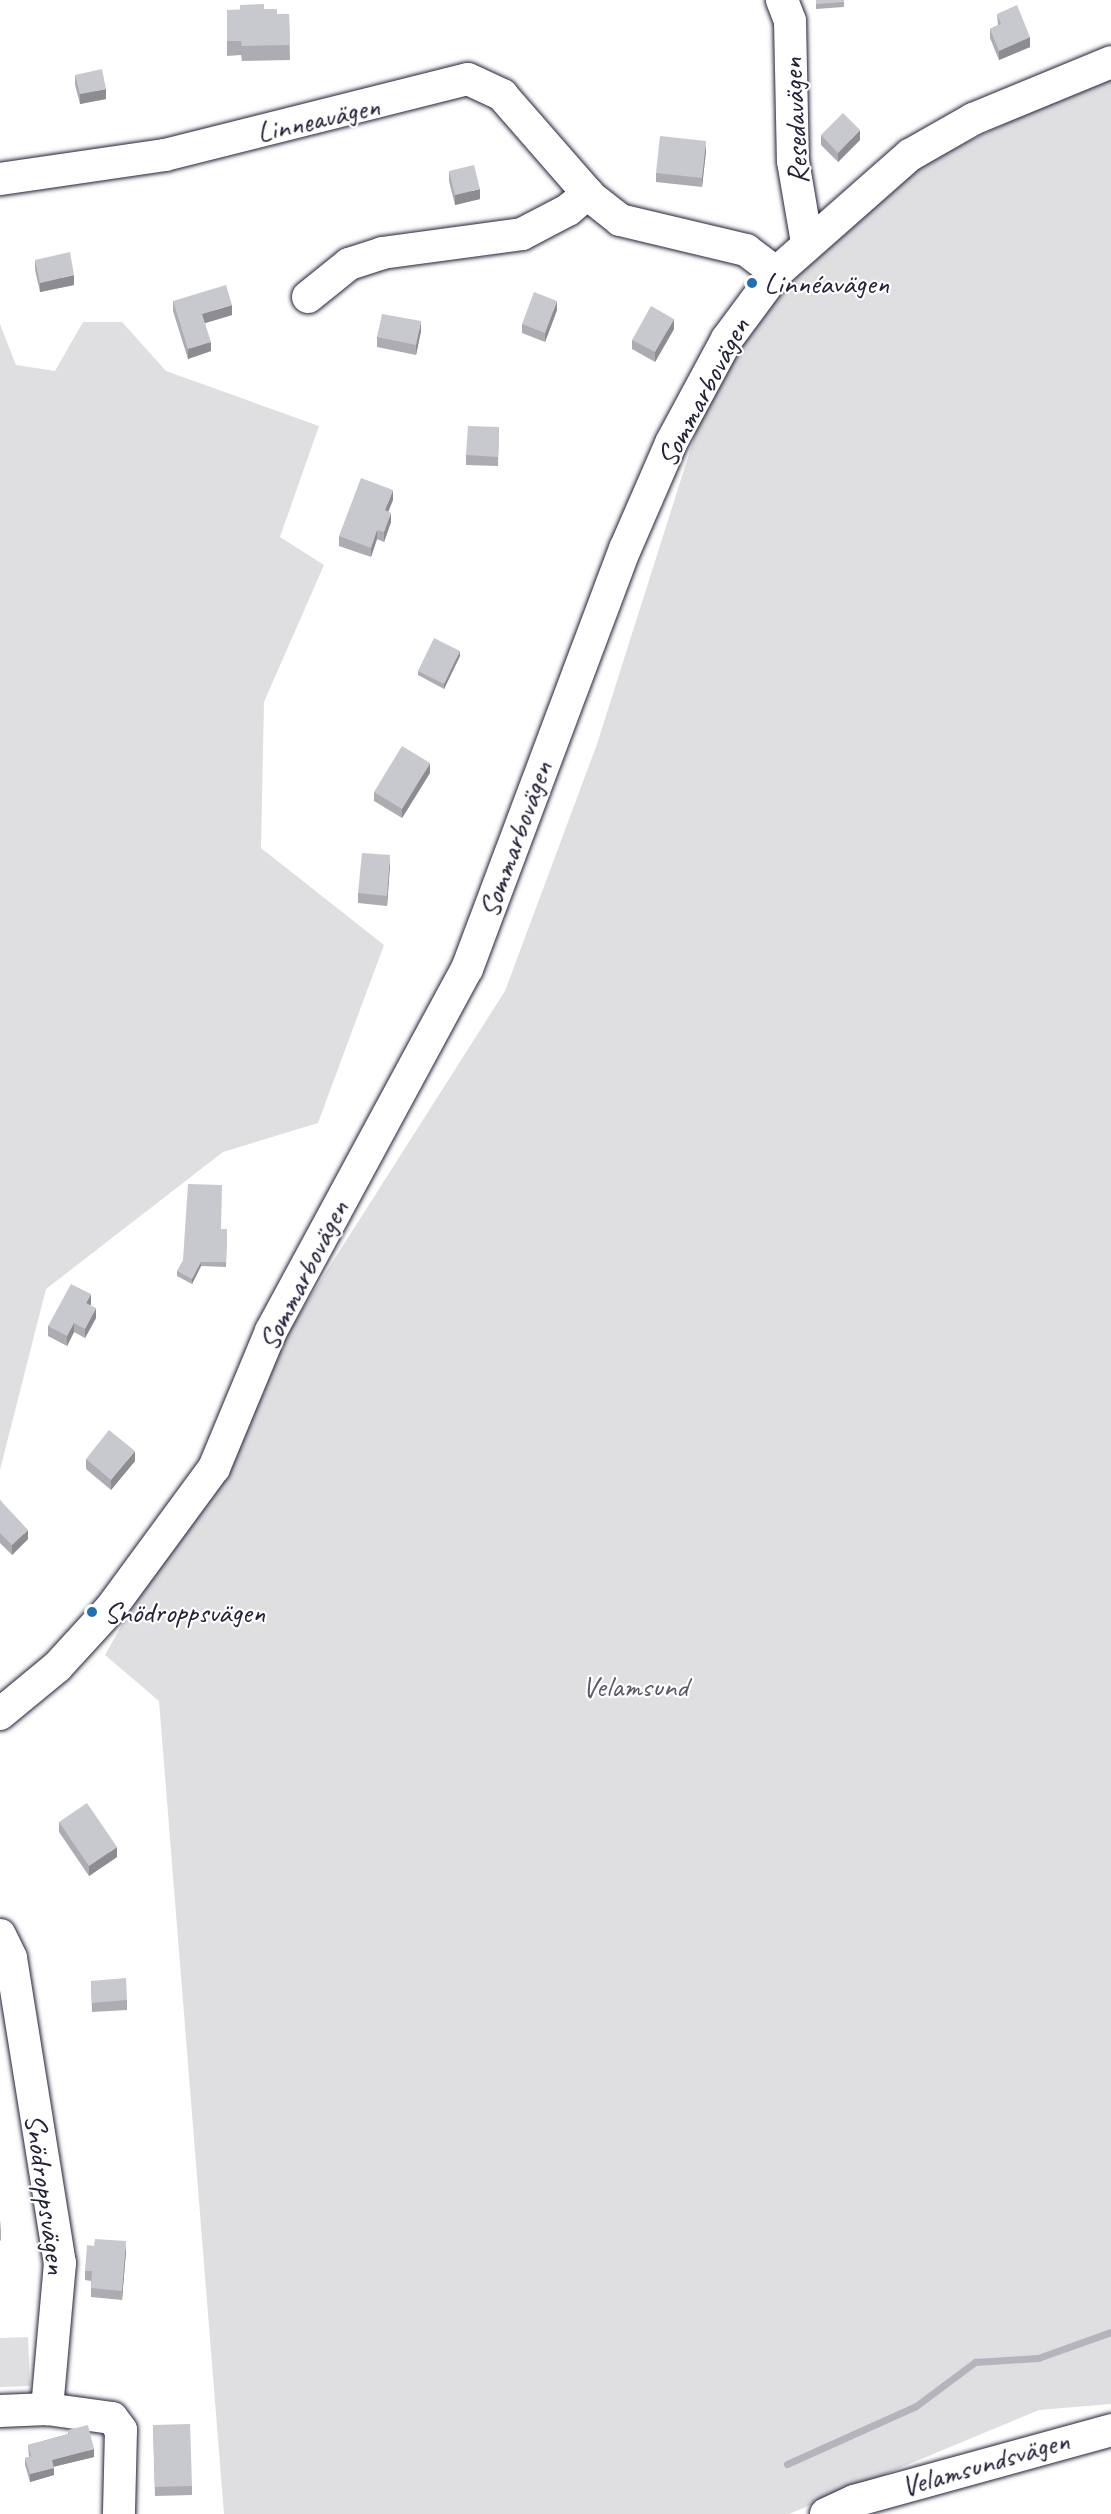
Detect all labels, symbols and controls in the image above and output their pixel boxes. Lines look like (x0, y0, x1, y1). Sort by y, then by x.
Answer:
street label: Resedavägen (774, 57, 816, 185)
street label: Linneavägen (253, 87, 383, 151)
place label: Linnéavägen (764, 265, 889, 301)
marker: Linnéavägen (745, 276, 759, 290)
street label: Sommarbovägen (649, 311, 757, 473)
street label: Sommarbovägen (470, 756, 560, 922)
street label: Sommarbovägen (250, 1194, 356, 1356)
place label: Snödroppsvägen (104, 1594, 265, 1630)
marker: Snödroppsvägen (85, 1605, 99, 1619)
park label: Velamsund (582, 1668, 688, 1704)
street label: Snödroppsvägen (17, 2112, 75, 2276)
street label: Velamsundsvägen (897, 2422, 1073, 2504)

